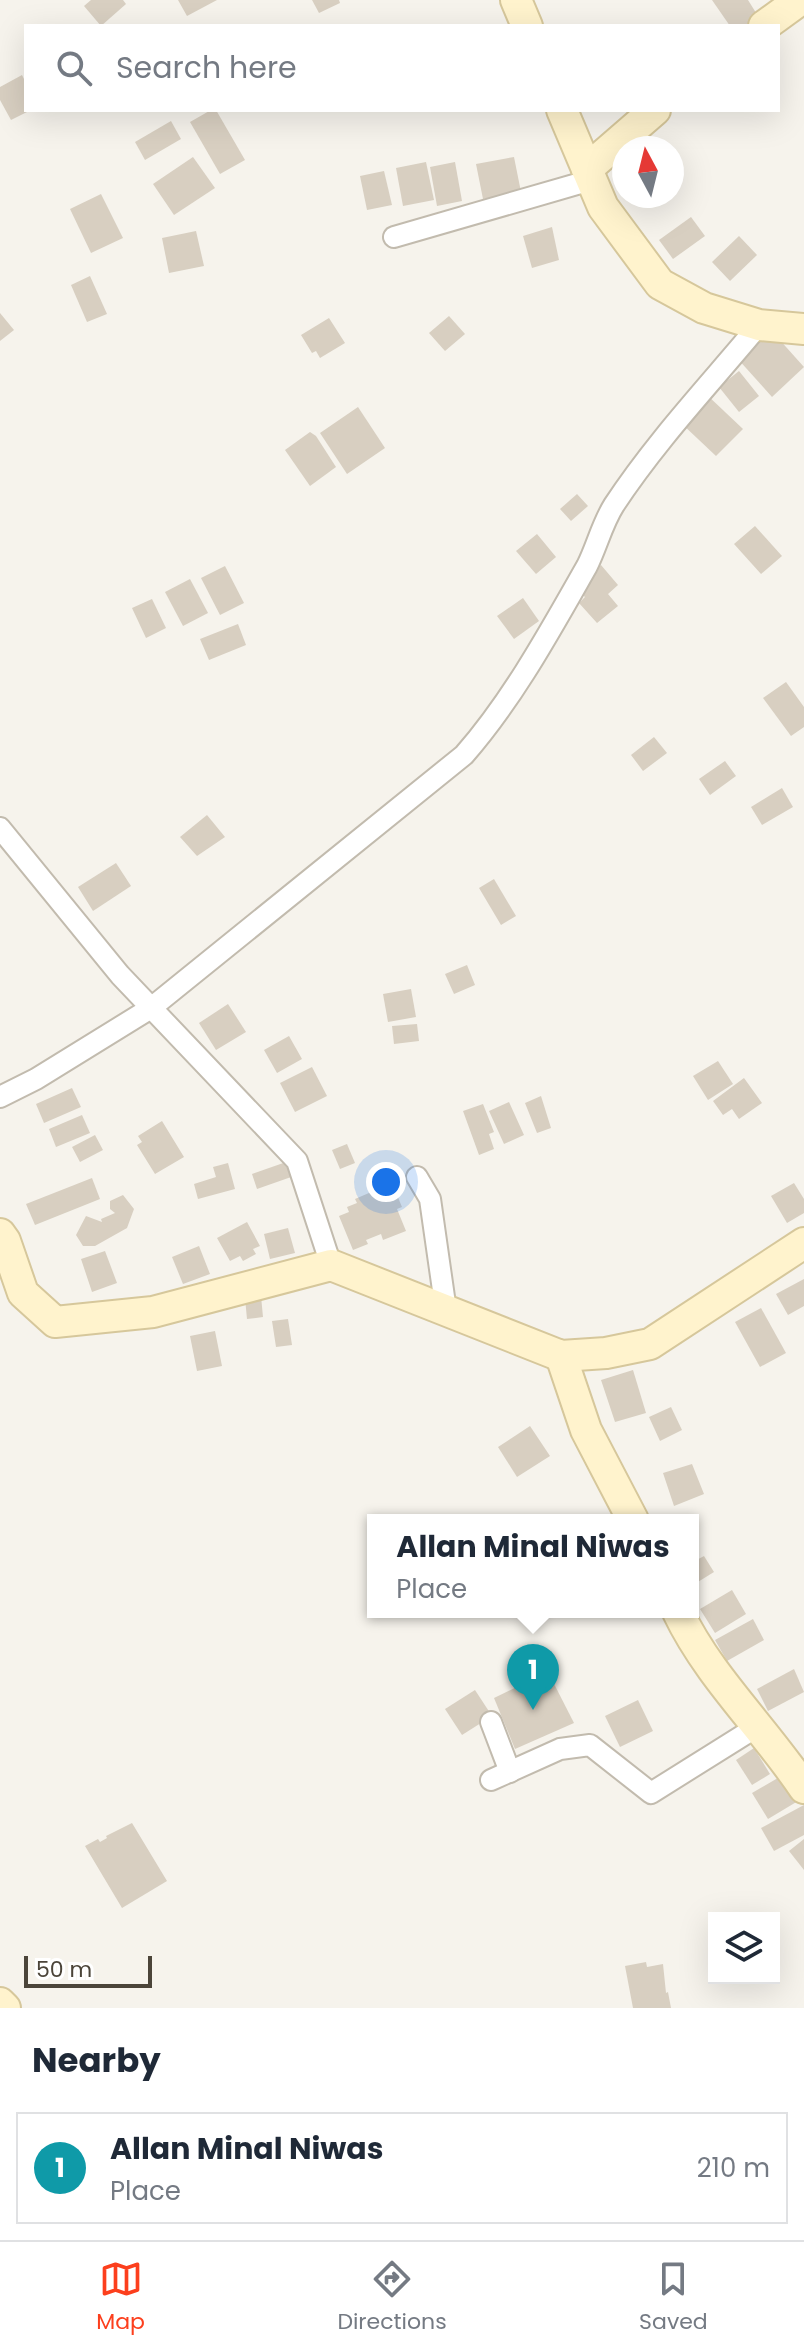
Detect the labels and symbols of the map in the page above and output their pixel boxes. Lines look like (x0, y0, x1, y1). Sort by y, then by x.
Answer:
north arrow (612, 136, 684, 208)
your location (366, 1162, 406, 1202)
pin: 1 (507, 1644, 559, 1710)
scale bar (24, 1952, 152, 1988)

